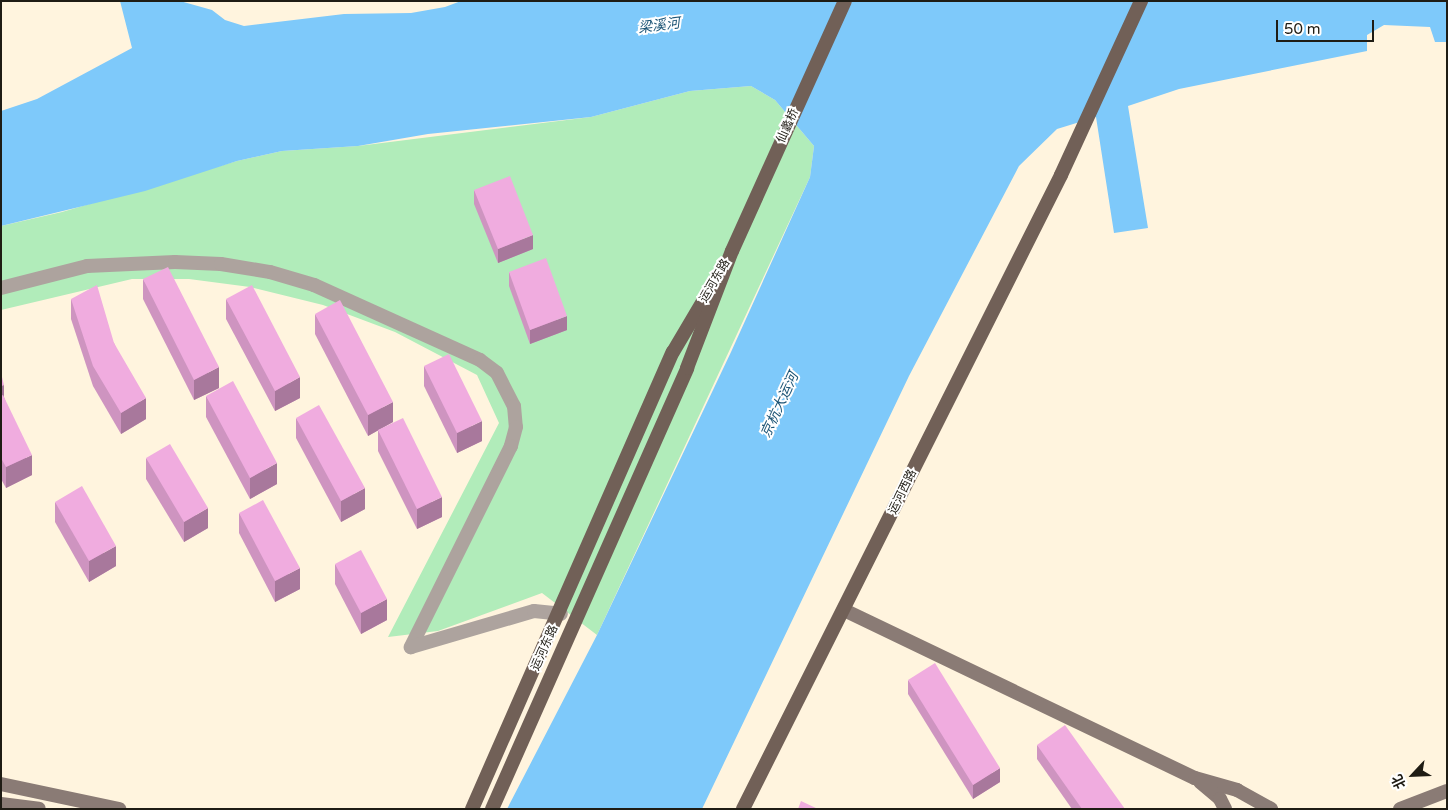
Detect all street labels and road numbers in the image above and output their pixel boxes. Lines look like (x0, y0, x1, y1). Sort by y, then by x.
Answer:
street label: 仙蠡桥 (774, 107, 802, 145)
street label: 运河东路 (697, 257, 733, 305)
street label: 运河西路 (886, 467, 920, 517)
street label: 运河东路 (529, 623, 561, 673)

